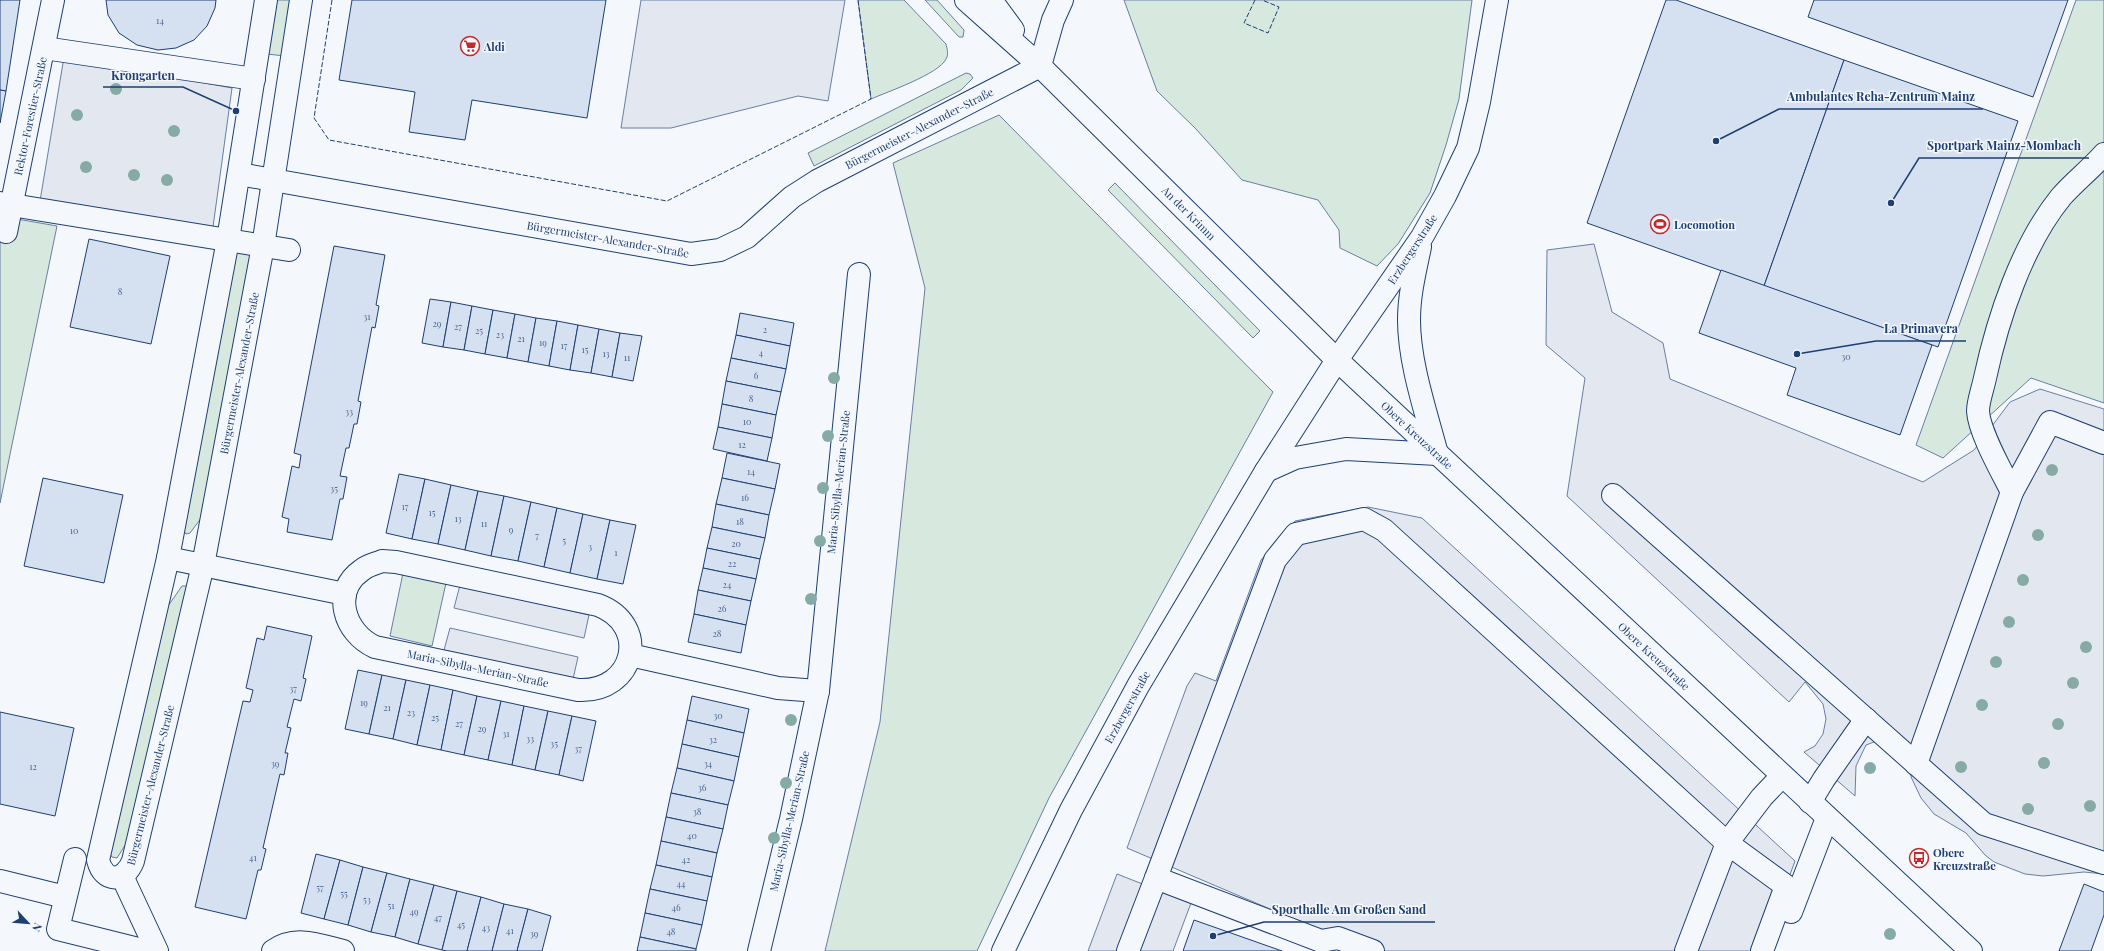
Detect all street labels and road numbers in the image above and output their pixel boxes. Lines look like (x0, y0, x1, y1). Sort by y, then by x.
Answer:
street label: Rektor-Forestier-Straße (10, 55, 50, 177)
street label: Bürgermeister-Alexander-Straße (842, 84, 996, 172)
street label: An der Krimm (1158, 182, 1219, 243)
street label: Erzbergerstraße (1384, 211, 1441, 287)
street label: Bürgermeister-Alexander-Straße (526, 217, 691, 261)
street label: Bürgermeister-Alexander-Straße (216, 290, 262, 455)
street label: Obere Kreuzstraße (1378, 398, 1456, 473)
street label: Maria-Sibylla-Merian-Straße (823, 409, 853, 555)
street label: Obere Kreuzstraße (1615, 619, 1693, 694)
street label: Maria-Sibylla-Merian-Straße (406, 646, 551, 690)
street label: Erzbergerstraße (1101, 668, 1153, 746)
street label: Bürgermeister-Alexander-Straße (123, 703, 177, 867)
street label: Maria-Sibylla-Merian-Straße (765, 749, 813, 893)

